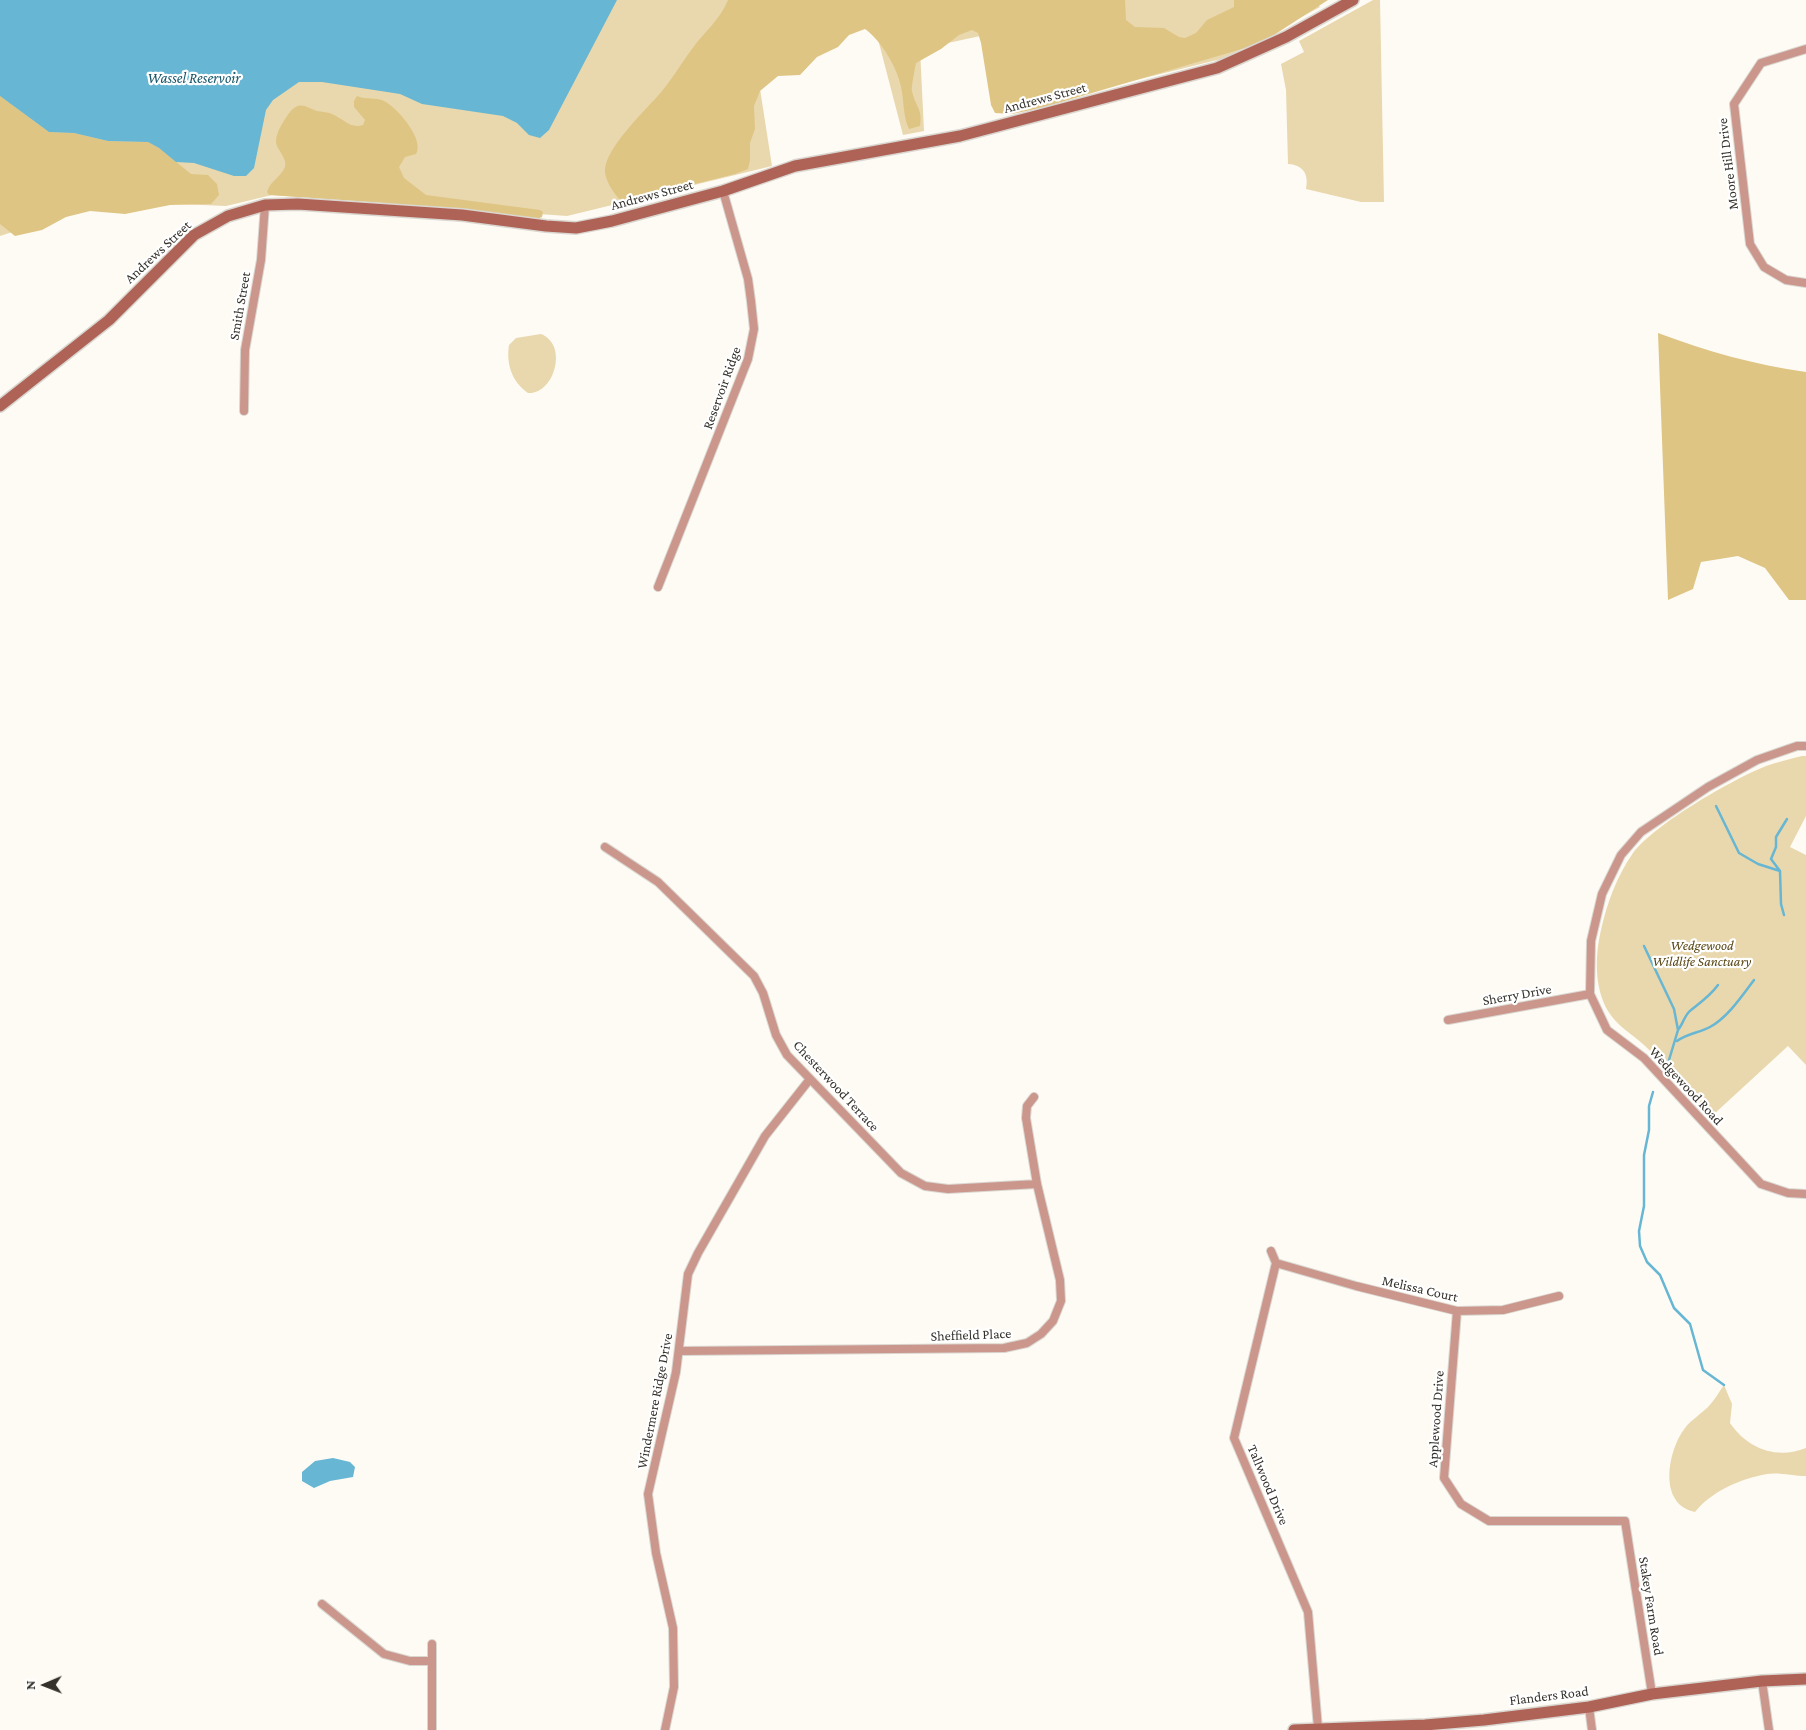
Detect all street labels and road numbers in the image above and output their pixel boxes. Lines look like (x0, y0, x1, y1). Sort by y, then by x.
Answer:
street label: Andrews Street (1002, 79, 1088, 117)
street label: Moore Hill Drive (1714, 117, 1742, 211)
street label: Andrews Street (609, 176, 695, 214)
street label: Andrews Street (121, 217, 195, 287)
street label: Smith Street (226, 271, 254, 341)
street label: Reservoir Ridge (699, 344, 745, 432)
street label: Sherry Drive (1481, 981, 1553, 1009)
street label: Chesterwood Terrace (789, 1037, 883, 1135)
street label: Wedgewood Road (1645, 1043, 1727, 1129)
street label: Melissa Court (1380, 1272, 1460, 1306)
street label: Sheffield Place (930, 1325, 1012, 1345)
street label: Windermere Ridge Drive (634, 1332, 676, 1470)
street label: Applewood Drive (1424, 1370, 1448, 1468)
street label: Tallwood Drive (1244, 1442, 1292, 1528)
street label: Stakey Farm Road (1635, 1555, 1667, 1657)
street label: Flanders Road (1509, 1683, 1589, 1709)

